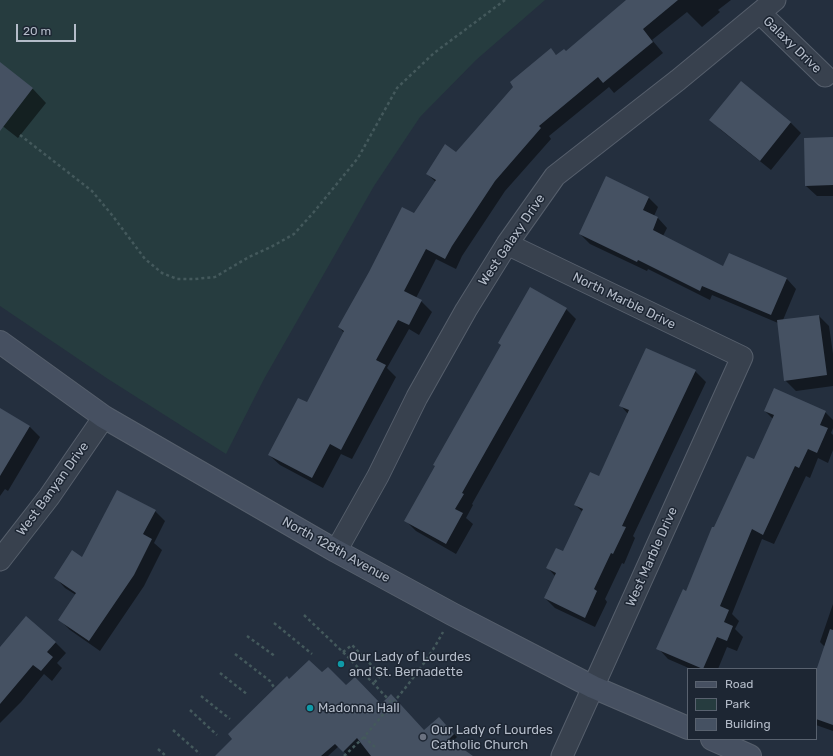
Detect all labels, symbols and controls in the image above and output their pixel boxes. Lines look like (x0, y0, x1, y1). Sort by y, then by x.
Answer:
street label: Galaxy Drive (760, 13, 824, 77)
scale bar (18, 16, 78, 42)
text: 20 m (23, 24, 51, 38)
street label: West Galaxy Drive (476, 191, 548, 289)
street label: North Marble Drive (570, 269, 678, 333)
street label: West Banyan Drive (14, 439, 92, 539)
street label: West Marble Drive (623, 505, 681, 609)
street label: North 128th Avenue (279, 514, 393, 586)
place label: Our Lady of Lourdes and St. Bernadette (349, 649, 471, 680)
marker: Our Lady of Lourdes and St. Bernadette (336, 659, 346, 669)
legend (687, 668, 817, 740)
text: Road (725, 677, 753, 691)
text: Park (725, 697, 750, 711)
place label: Madonna Hall (318, 700, 400, 716)
marker: Madonna Hall (305, 703, 315, 713)
text: Building (725, 717, 771, 731)
place label: Our Lady of Lourdes Catholic Church (431, 722, 553, 753)
marker: Our Lady of Lourdes Catholic Church (418, 732, 428, 742)

